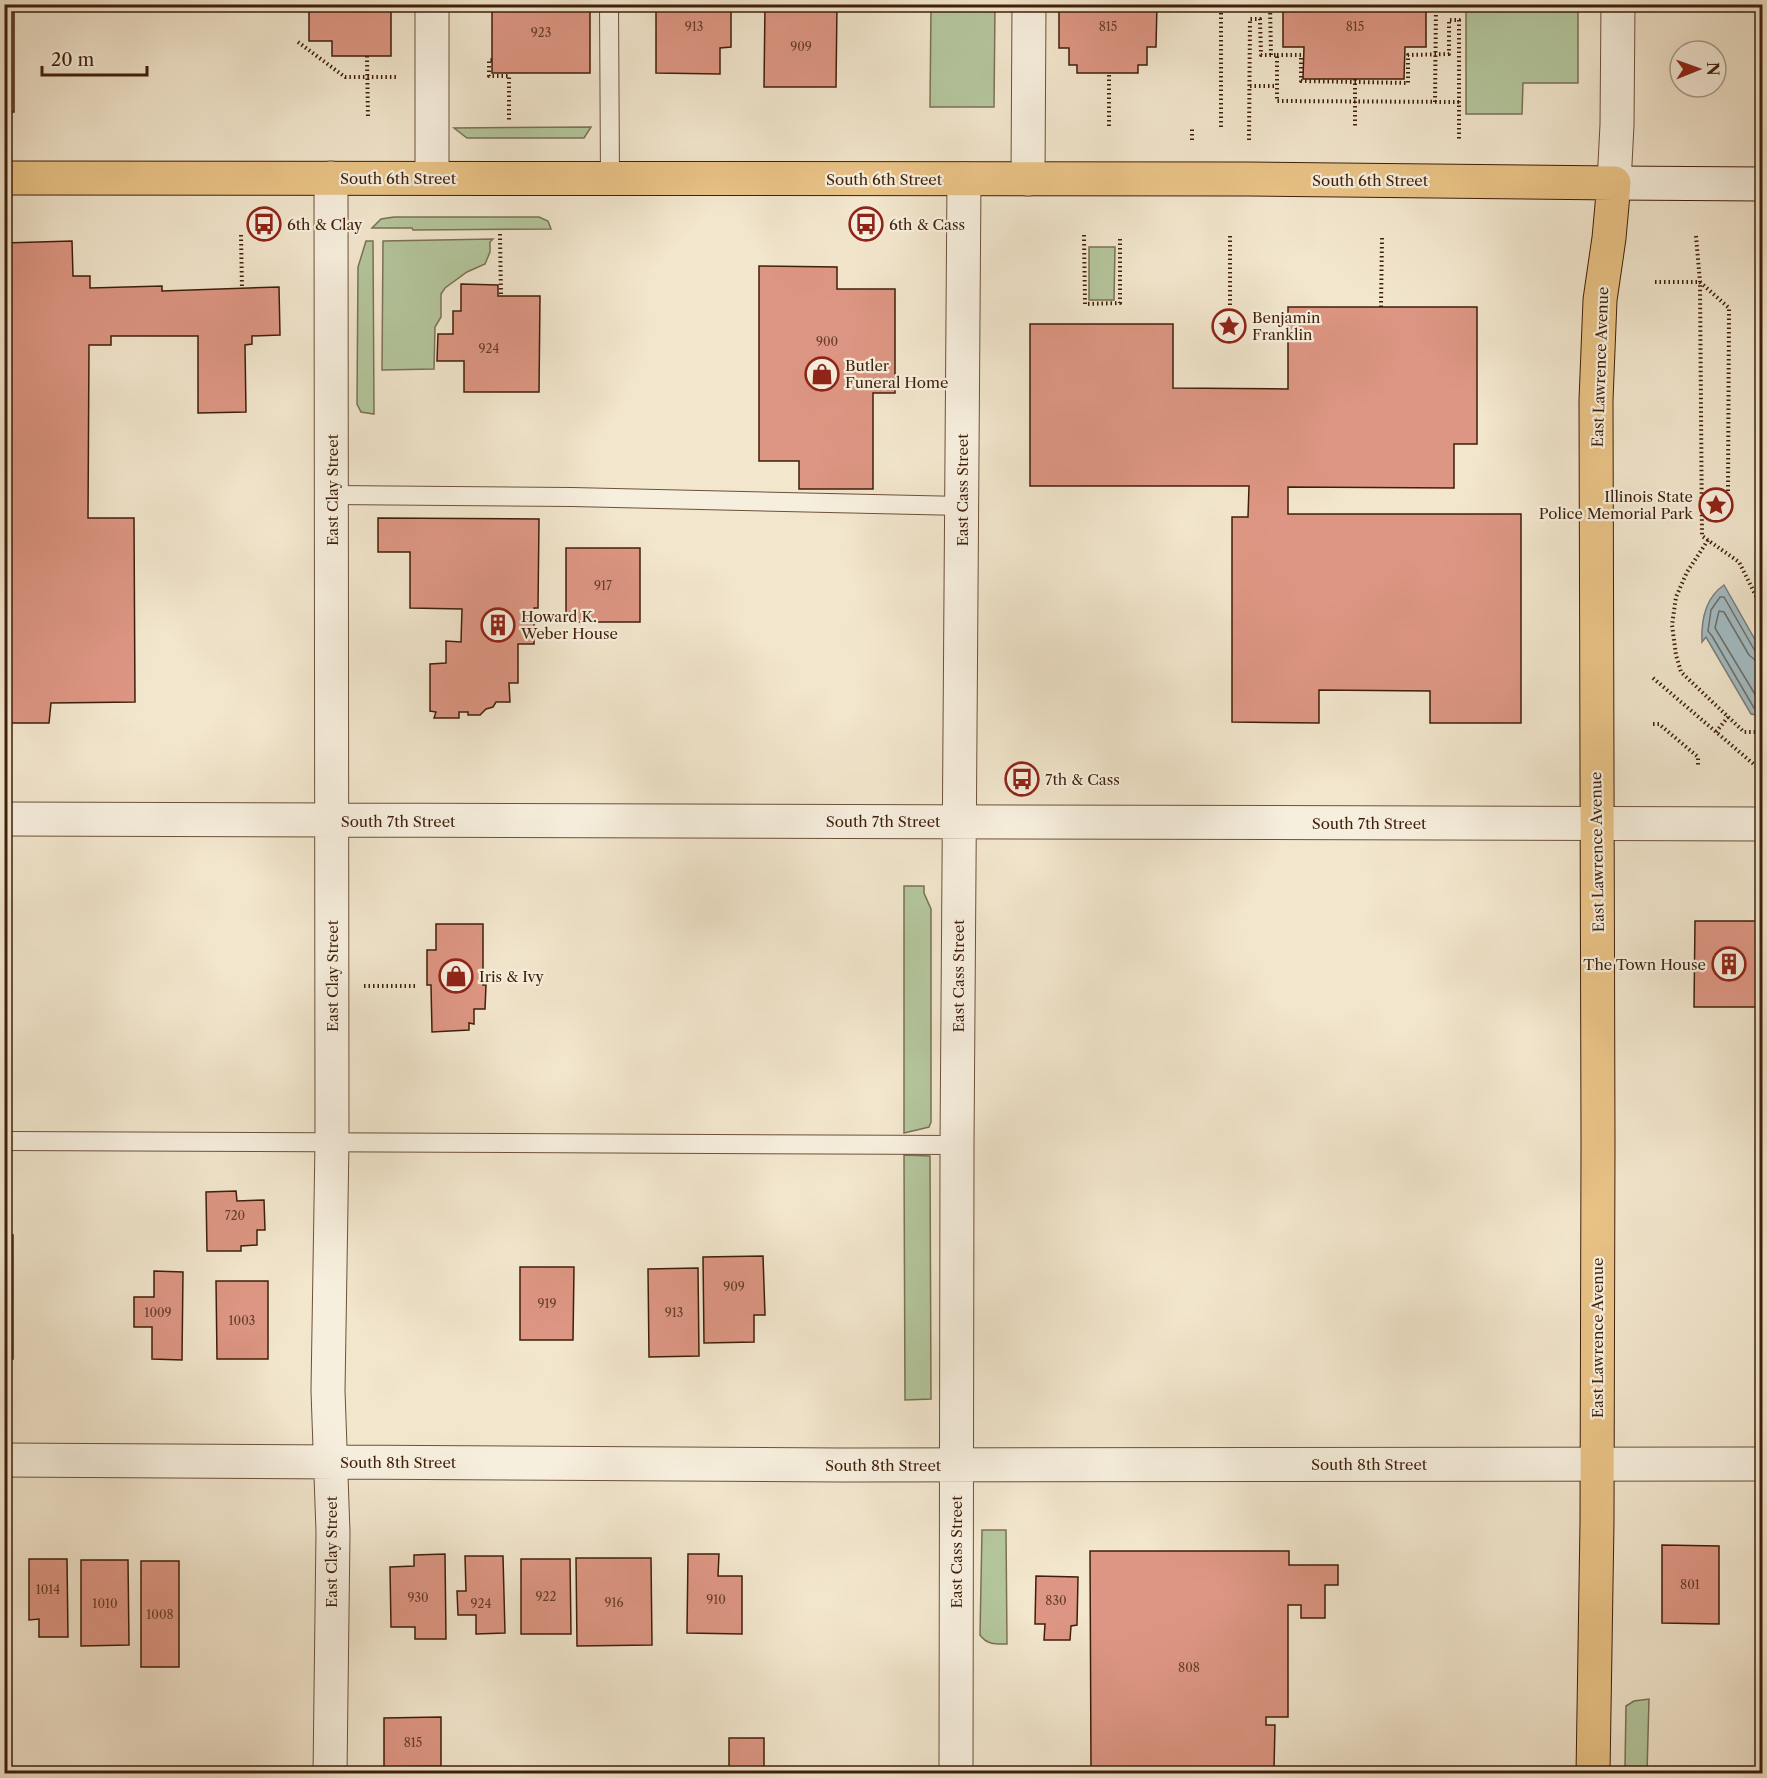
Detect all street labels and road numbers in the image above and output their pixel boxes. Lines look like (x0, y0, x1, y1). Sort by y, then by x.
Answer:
street label: South 6th Street (340, 169, 457, 188)
street label: South 6th Street (826, 170, 943, 189)
street label: South 6th Street (1312, 171, 1429, 190)
street label: East Lawrence Avenue (1588, 286, 1612, 448)
street label: East Clay Street (323, 433, 342, 546)
street label: East Cass Street (953, 433, 972, 547)
street label: East Lawrence Avenue (1586, 772, 1608, 932)
street label: South 7th Street (341, 812, 456, 831)
street label: South 7th Street (826, 812, 941, 831)
street label: South 7th Street (1312, 814, 1427, 833)
street label: East Clay Street (323, 919, 342, 1032)
street label: East Cass Street (949, 919, 968, 1033)
street label: East Lawrence Avenue (1588, 1258, 1607, 1418)
street label: South 8th Street (340, 1453, 457, 1472)
street label: South 8th Street (1311, 1455, 1428, 1474)
street label: South 8th Street (825, 1456, 942, 1475)
street label: East Clay Street (322, 1495, 341, 1608)
street label: East Cass Street (947, 1495, 966, 1609)

